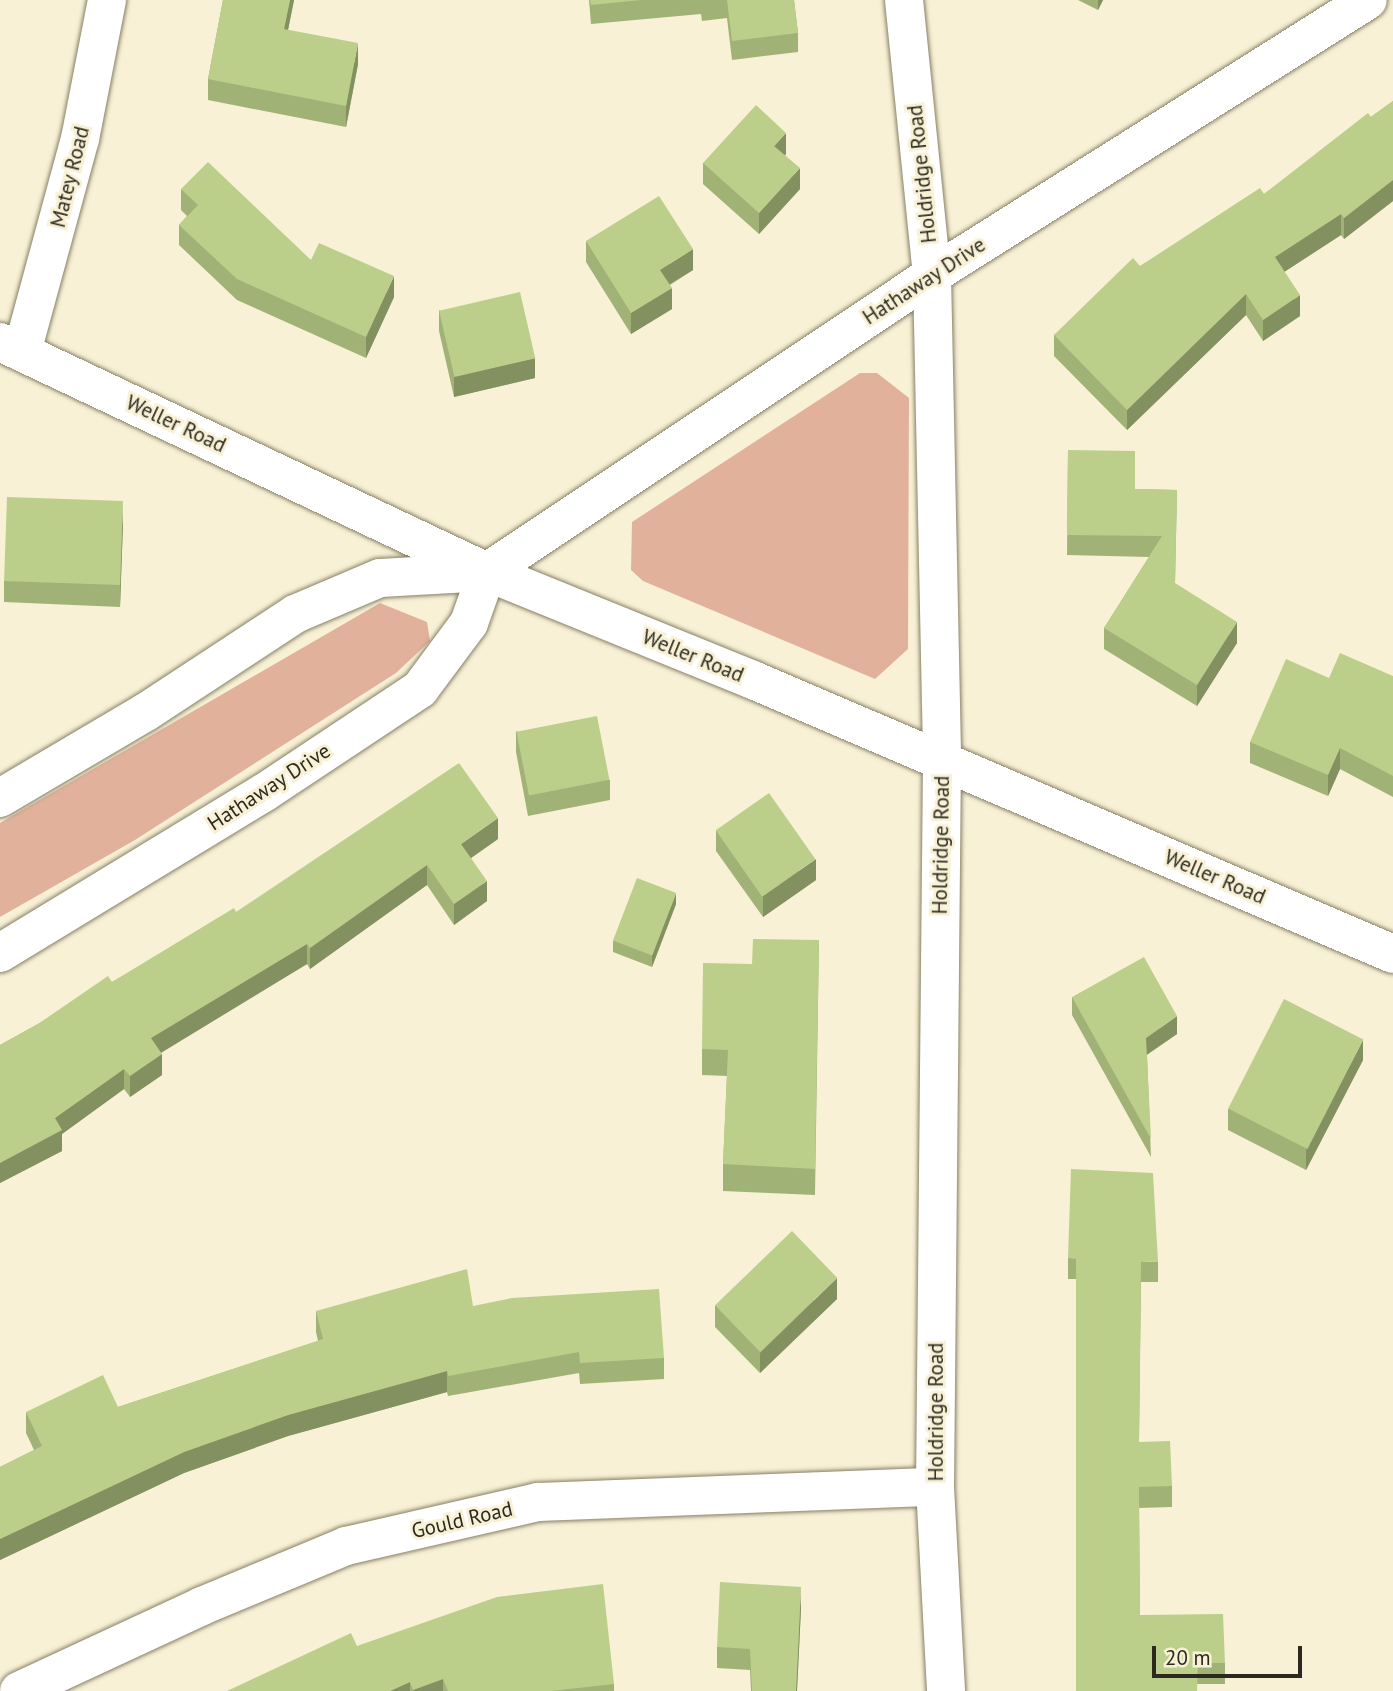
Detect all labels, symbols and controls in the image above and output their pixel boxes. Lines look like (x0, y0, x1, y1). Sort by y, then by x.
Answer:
street label: Holdridge Road (902, 104, 942, 244)
street label: Matey Road (45, 124, 95, 230)
street label: Hathaway Drive (858, 232, 990, 330)
street label: Weller Road (122, 390, 230, 458)
street label: Weller Road (639, 624, 747, 688)
street label: Hathaway Drive (203, 738, 335, 836)
street label: Holdridge Road (927, 775, 955, 915)
street label: Weller Road (1161, 844, 1269, 910)
street label: Holdridge Road (923, 1343, 949, 1481)
street label: Gould Road (409, 1496, 515, 1544)
scale bar (1155, 1632, 1306, 1676)
text: 20 m (1165, 1644, 1211, 1671)

